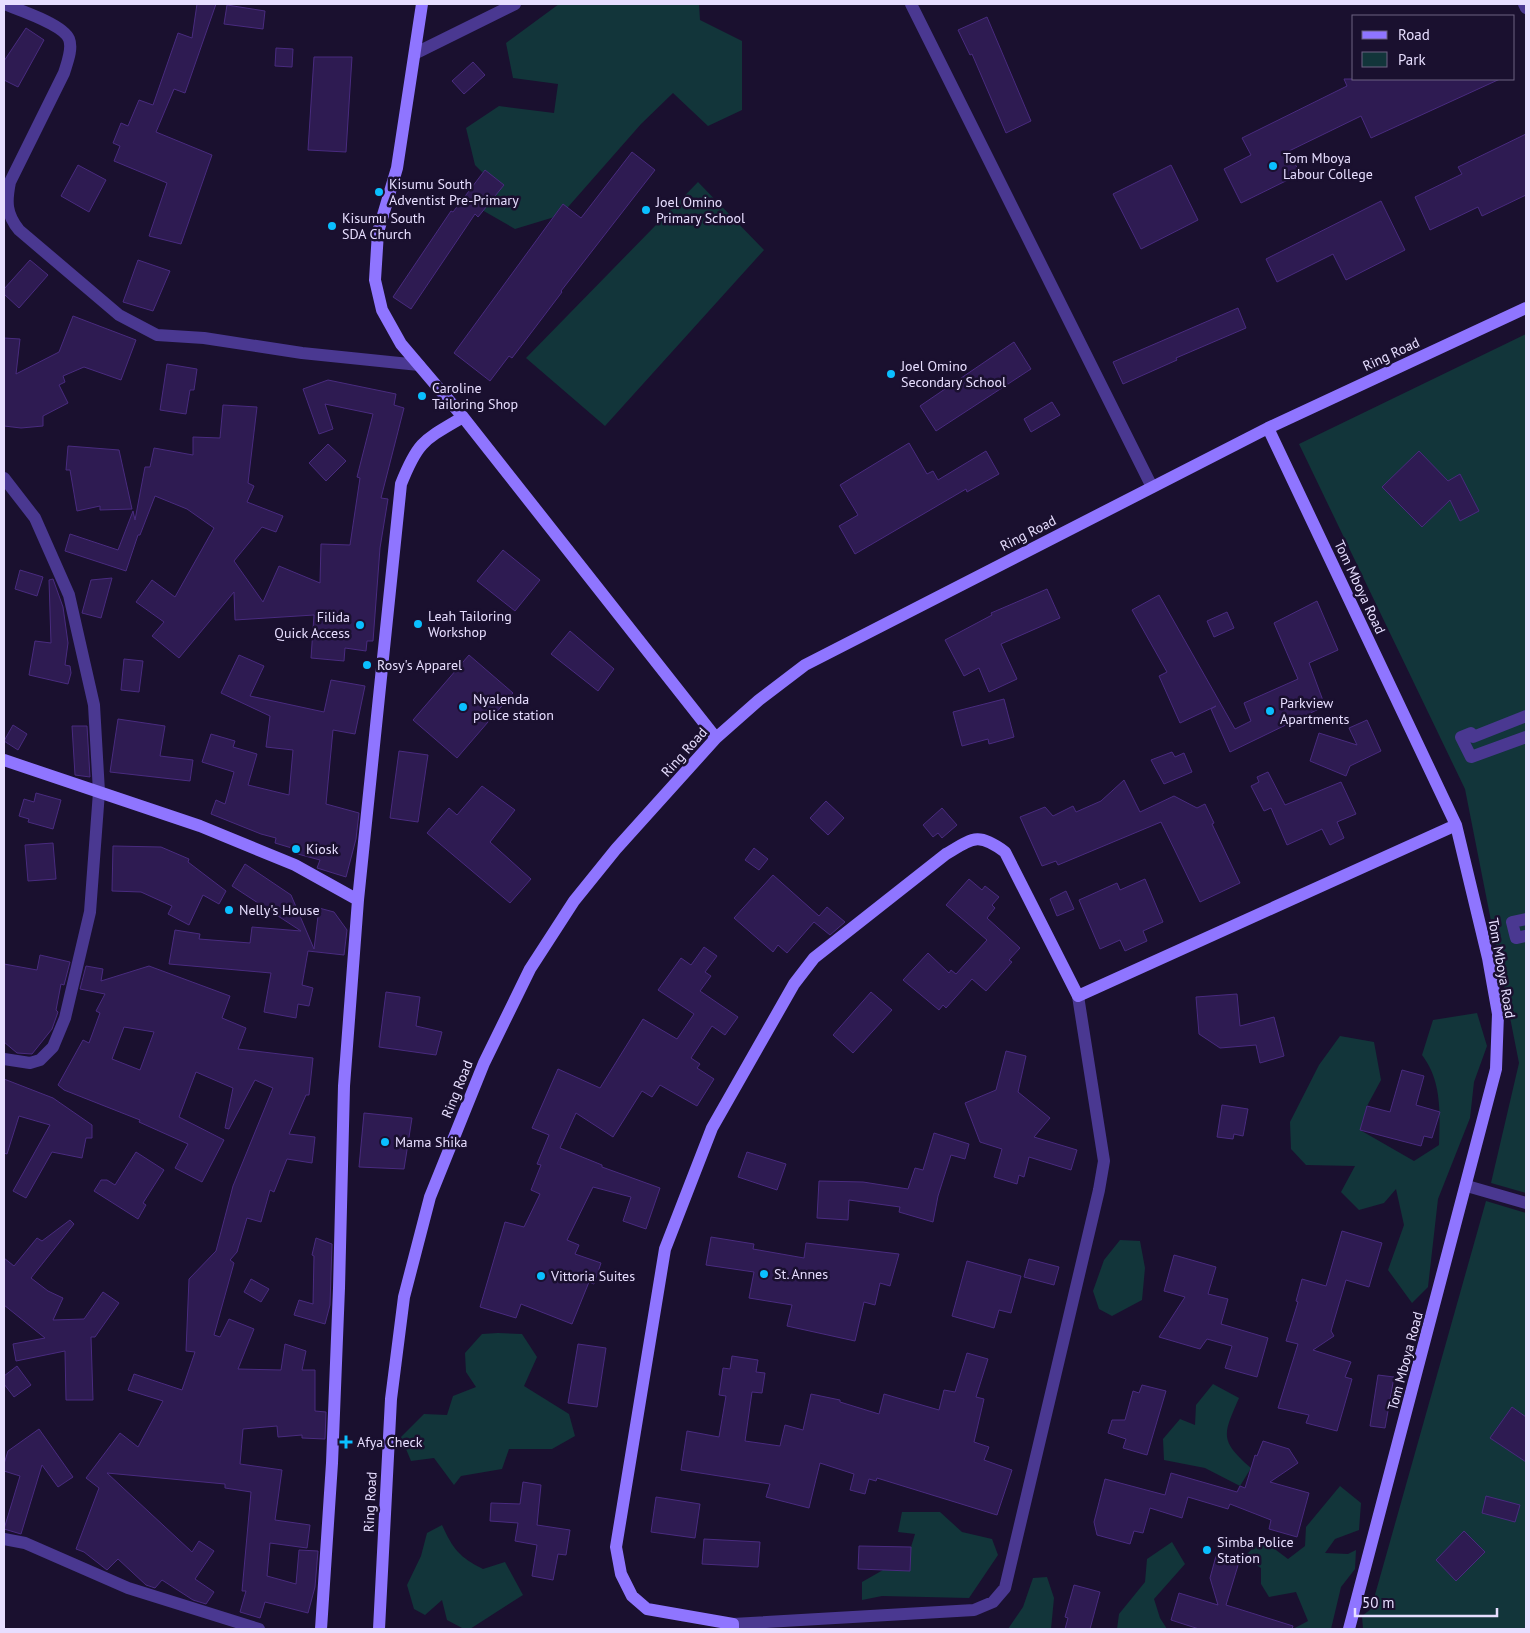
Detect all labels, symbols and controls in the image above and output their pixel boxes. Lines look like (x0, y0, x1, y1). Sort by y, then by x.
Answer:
legend (1352, 15, 1515, 80)
text: Road (1398, 25, 1430, 44)
text: Park (1398, 50, 1426, 69)
place label: Tom Mboya Labour College (1283, 149, 1373, 183)
marker: Tom Mboya Labour College (1267, 160, 1279, 172)
place label: Kisumu South Adventist Pre-Primary (389, 175, 519, 209)
marker: Kisumu South Adventist Pre-Primary (373, 186, 385, 198)
place label: Joel Omino Primary School (655, 193, 745, 227)
marker: Joel Omino Primary School (640, 204, 652, 216)
place label: Kisumu South SDA Church (342, 209, 425, 243)
marker: Kisumu South SDA Church (326, 220, 338, 232)
street label: Ring Road (1360, 333, 1422, 375)
place label: Joel Omino Secondary School (900, 357, 1006, 391)
marker: Joel Omino Secondary School (885, 368, 897, 380)
place label: Caroline Tailoring Shop (432, 379, 518, 413)
marker: Caroline Tailoring Shop (416, 390, 428, 402)
street label: Ring Road (997, 511, 1059, 555)
street label: Tom Mboya Road (1330, 537, 1390, 637)
place label: Leah Tailoring Workshop (428, 607, 512, 641)
place label: Filida Quick Access (274, 608, 350, 642)
marker: Leah Tailoring Workshop (412, 618, 424, 630)
marker: Filida Quick Access (354, 619, 366, 631)
place label: Rosy's Apparel (377, 656, 462, 674)
marker: Rosy's Apparel (361, 659, 373, 671)
place label: Nyalenda police station (473, 690, 554, 724)
place label: Parkview Apartments (1280, 694, 1350, 728)
marker: Nyalenda police station (457, 701, 469, 713)
marker: Parkview Apartments (1264, 705, 1276, 717)
street label: Ring Road (657, 723, 711, 781)
place label: Kiosk (306, 840, 339, 858)
marker: Kiosk (290, 843, 302, 855)
place label: Nelly's House (239, 901, 320, 919)
marker: Nelly's House (223, 904, 235, 916)
street label: Tom Mboya Road (1484, 917, 1520, 1019)
street label: Ring Road (437, 1058, 477, 1120)
place label: Mama Shika (395, 1133, 468, 1151)
marker: Mama Shika (379, 1136, 391, 1148)
place label: St. Annes (774, 1265, 828, 1283)
place label: Vittoria Suites (550, 1267, 635, 1285)
marker: St. Annes (758, 1268, 770, 1280)
marker: Vittoria Suites (535, 1270, 547, 1282)
street label: Tom Mboya Road (1383, 1310, 1427, 1412)
place label: Afya Check (357, 1433, 423, 1451)
marker: Afya Check (339, 1435, 353, 1449)
street label: Ring Road (359, 1471, 381, 1533)
place label: Simba Police Station (1217, 1533, 1294, 1567)
marker: Simba Police Station (1201, 1544, 1213, 1556)
scale bar (1355, 1586, 1498, 1618)
text: 50 m (1362, 1593, 1395, 1612)

